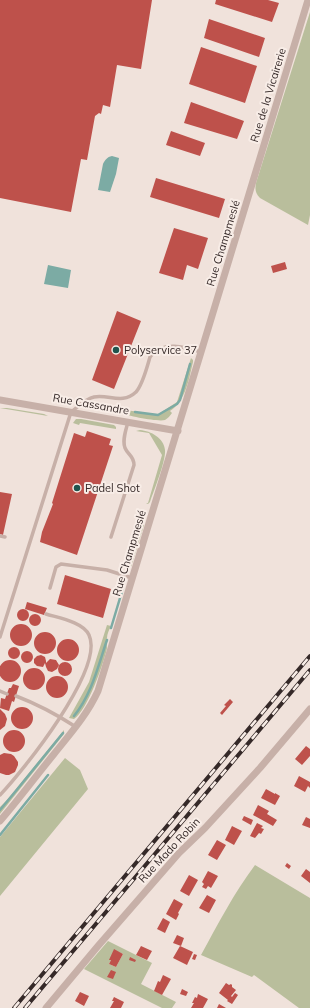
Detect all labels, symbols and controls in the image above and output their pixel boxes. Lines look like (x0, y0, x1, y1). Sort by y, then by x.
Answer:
street label: Rue de la Vicairerie (247, 46, 289, 144)
street label: Rue Champmeslé (203, 198, 243, 288)
place label: Polyservice 37 (124, 343, 197, 357)
marker: Polyservice 37 (111, 345, 121, 355)
street label: Rue Cassandre (52, 390, 130, 418)
place label: Padel Shot (85, 481, 140, 495)
marker: Padel Shot (72, 483, 82, 493)
street label: Rue Champmeslé (109, 508, 149, 598)
street label: Rue Mado Robin (135, 814, 203, 886)

